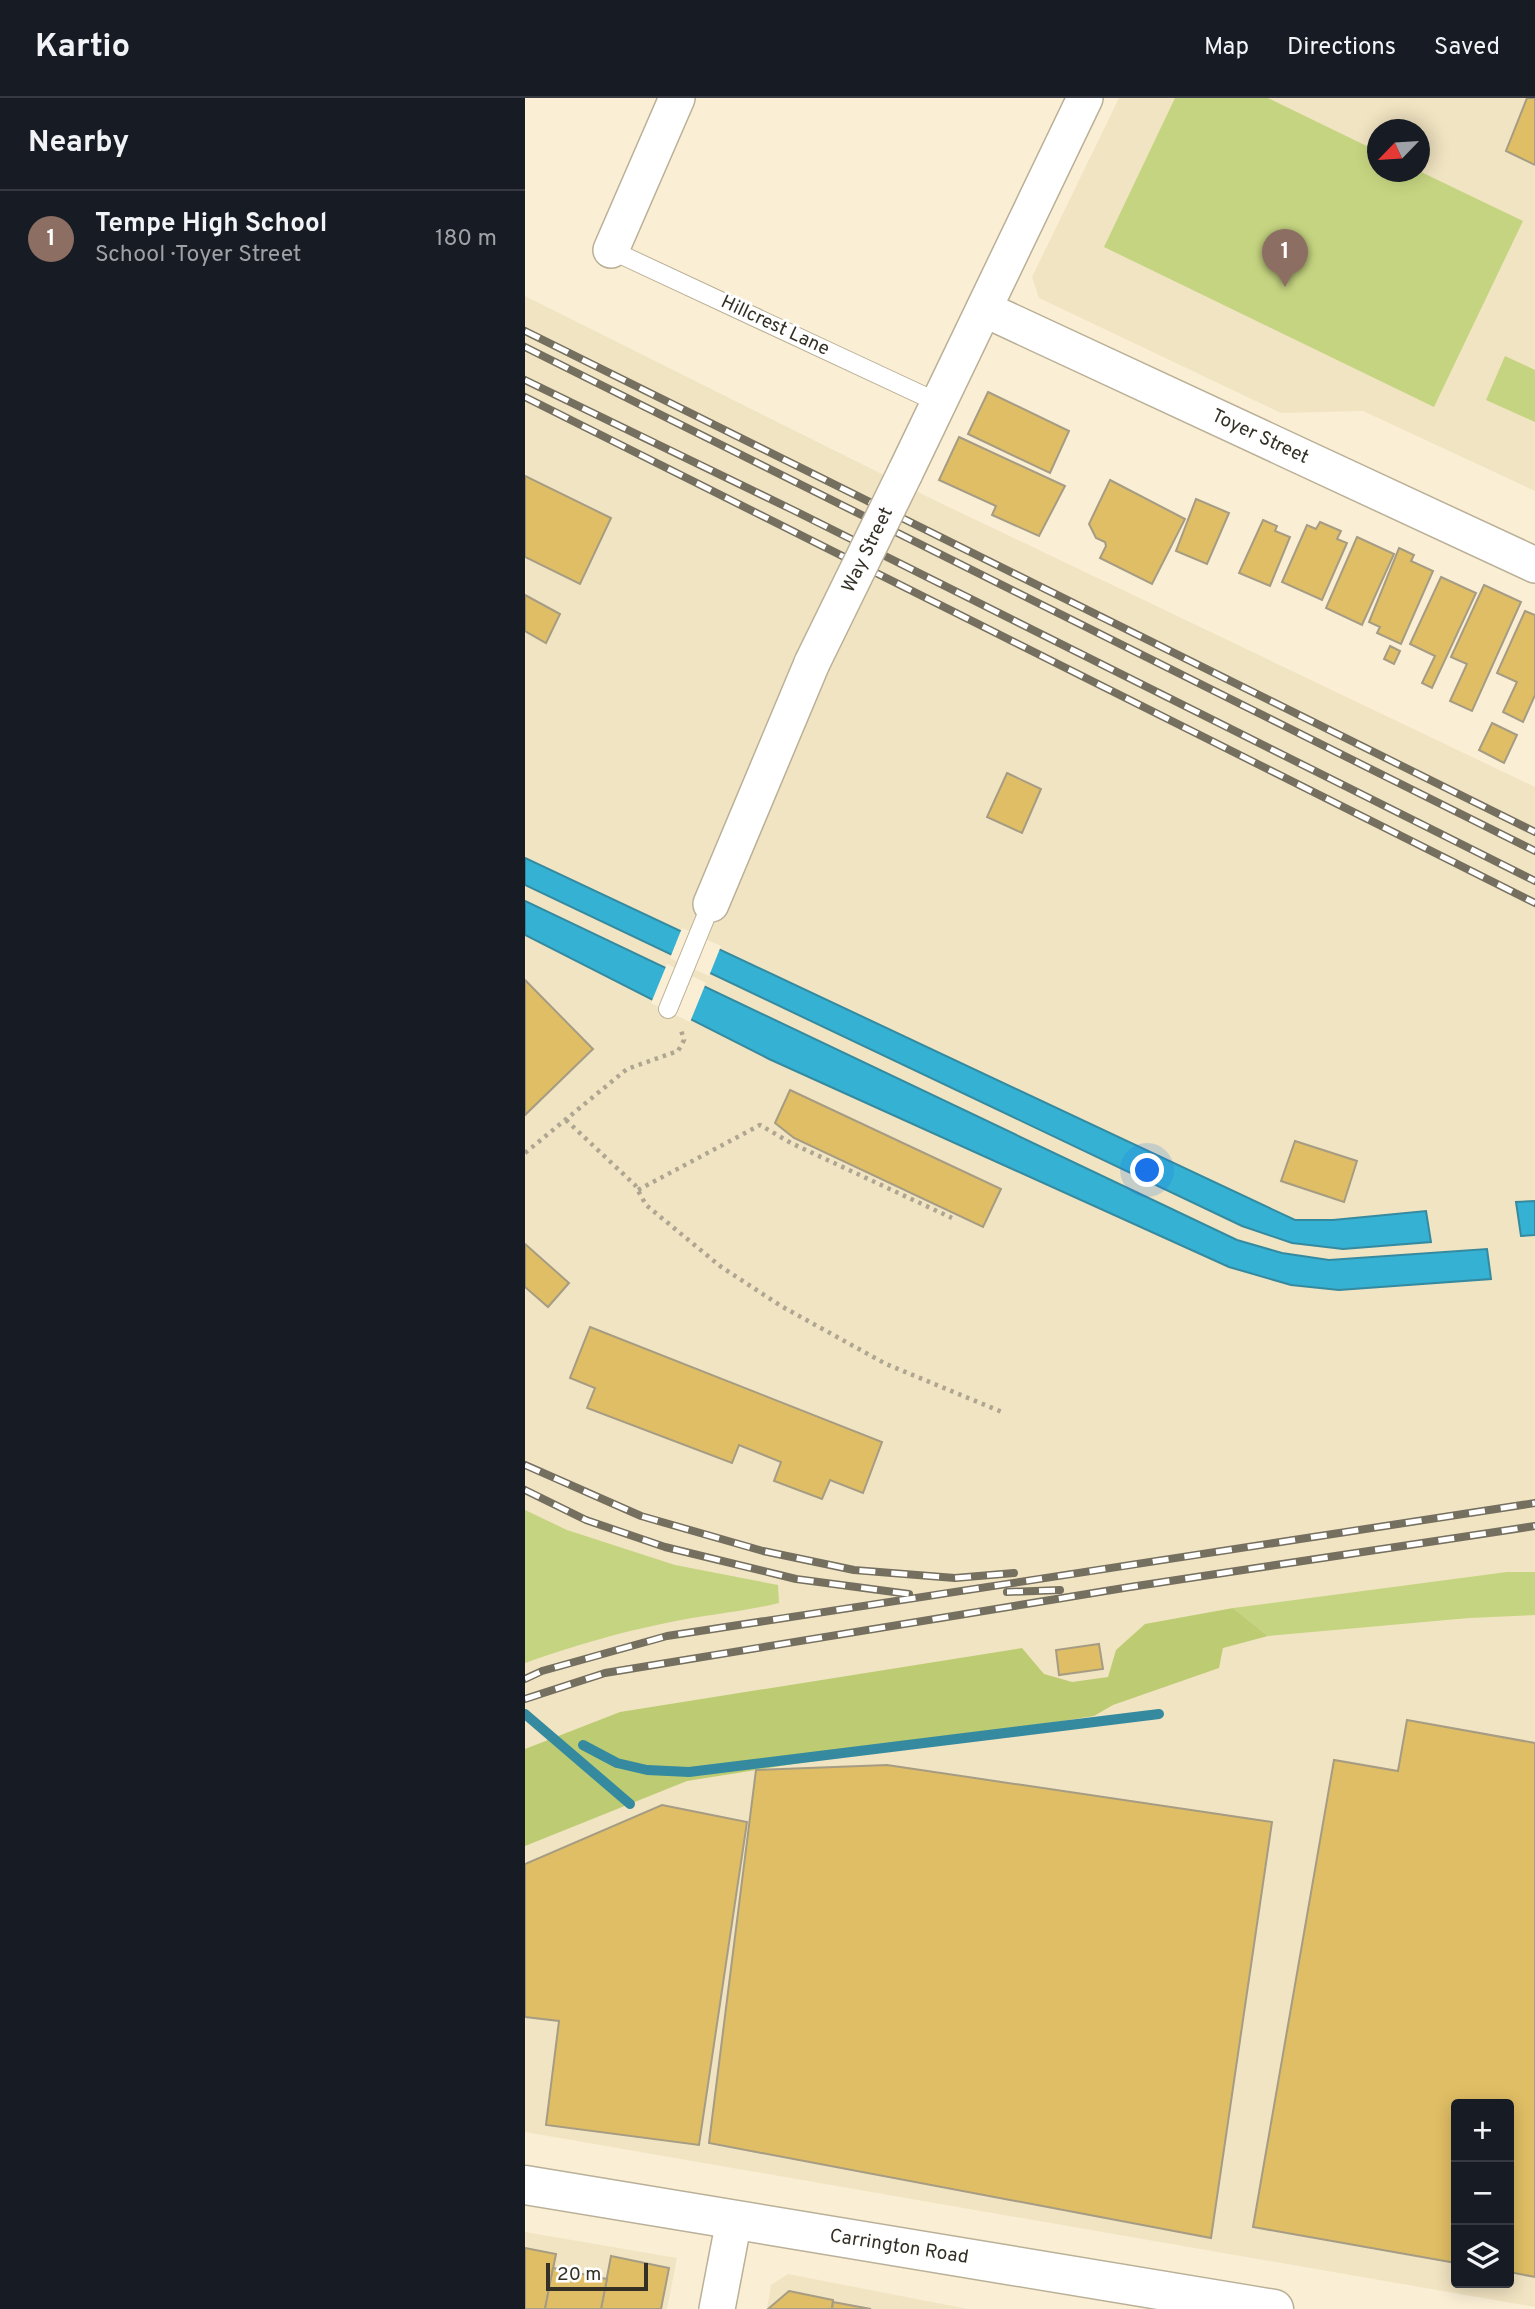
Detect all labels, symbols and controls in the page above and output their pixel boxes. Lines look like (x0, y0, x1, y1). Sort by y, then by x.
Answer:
text: Kartio (35, 27, 130, 69)
text: Map (1204, 33, 1249, 63)
text: Directions (1287, 33, 1396, 63)
text: Saved (1434, 33, 1500, 63)
north arrow (1367, 119, 1430, 182)
text: Nearby (28, 125, 129, 162)
text: Tempe High School (95, 208, 327, 241)
text: 1 (46, 225, 56, 254)
text: 180 m (435, 225, 497, 254)
pin: 1 (1262, 229, 1308, 287)
text: School · Toyer Street (95, 241, 302, 270)
street label: Hillcrest Lane (717, 290, 833, 362)
street label: Toyer Street (1208, 404, 1312, 470)
street label: Way Street (837, 503, 899, 597)
your location (1130, 1153, 1164, 1187)
map controls (1451, 2099, 1514, 2288)
button: + (1451, 2099, 1514, 2162)
button: − (1451, 2162, 1514, 2225)
street label: Carrington Road (828, 2224, 970, 2270)
button: layers (1451, 2225, 1514, 2288)
scale bar (546, 2260, 647, 2292)
text: 20 m (557, 2263, 601, 2287)

